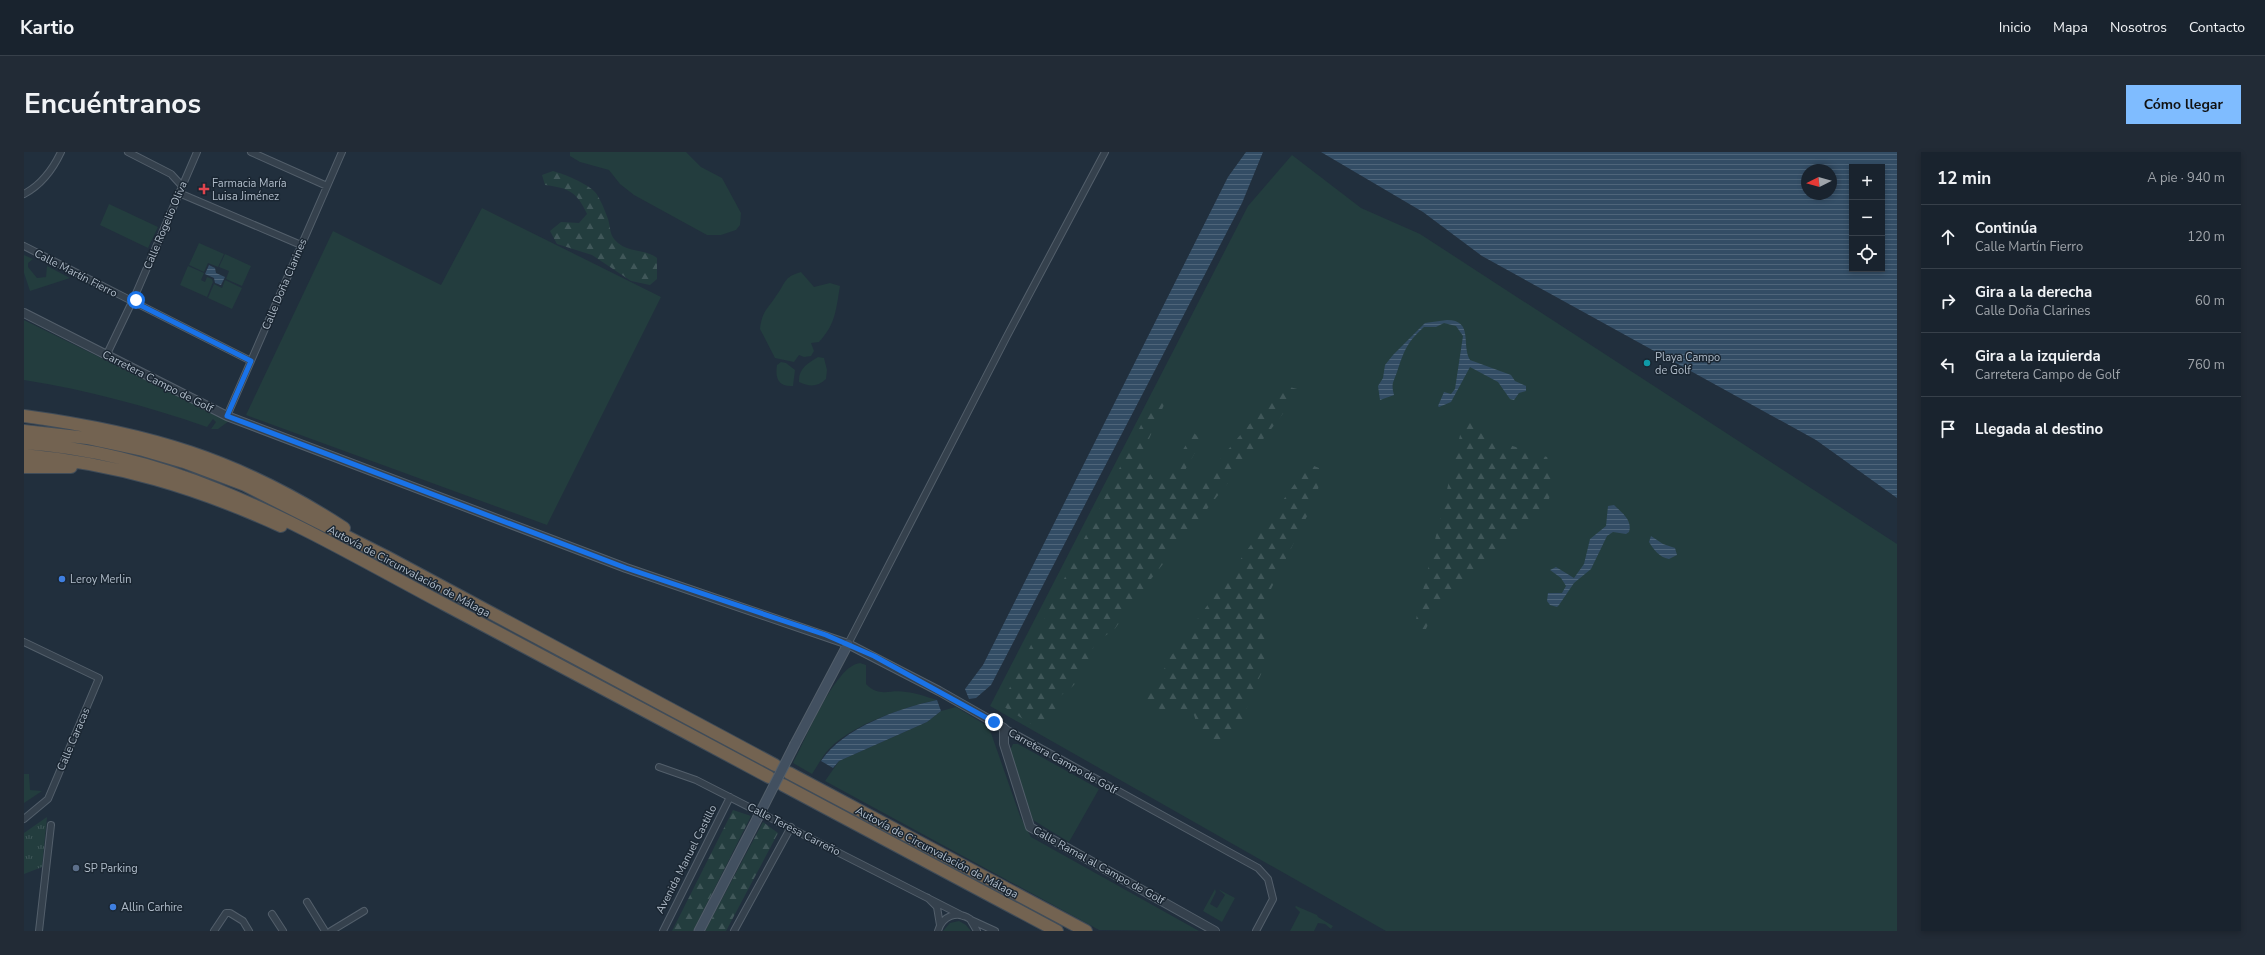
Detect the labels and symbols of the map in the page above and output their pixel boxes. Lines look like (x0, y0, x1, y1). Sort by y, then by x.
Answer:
north arrow (1801, 164, 1837, 200)
place label: Farmacia María Luisa Jiménez (212, 176, 287, 204)
street label: Calle Rogelio Oliva (140, 179, 191, 271)
marker: Farmacia María Luisa Jiménez (199, 184, 209, 194)
street label: Calle Doña Clarines (258, 236, 310, 332)
street label: Calle Martín Fierro (32, 246, 120, 301)
route start (127, 291, 145, 309)
street label: Carretera Campo de Golf (100, 347, 216, 416)
place label: Playa Campo de Golf (1655, 350, 1720, 378)
marker: Playa Campo de Golf (1642, 358, 1652, 368)
street label: Autovía de Circunvalación de Málaga (325, 522, 493, 621)
place label: Leroy Merlin (70, 572, 131, 587)
marker: Leroy Merlin (57, 574, 67, 584)
street label: Calle Caracas (53, 705, 93, 773)
route end (985, 713, 1003, 731)
street label: Carretera Campo de Golf (1005, 725, 1120, 798)
street label: Calle Teresa Carreño (745, 799, 843, 859)
street label: Avenida Manuel Castillo (653, 802, 720, 916)
street label: Autovía de Circunvalación de Málaga (853, 803, 1021, 902)
street label: Calle Ramal al Campo de Golf (1030, 823, 1168, 908)
place label: SP Parking (84, 861, 138, 876)
marker: SP Parking (71, 863, 81, 873)
place label: Allin Carhire (121, 900, 183, 915)
marker: Allin Carhire (108, 902, 118, 912)

